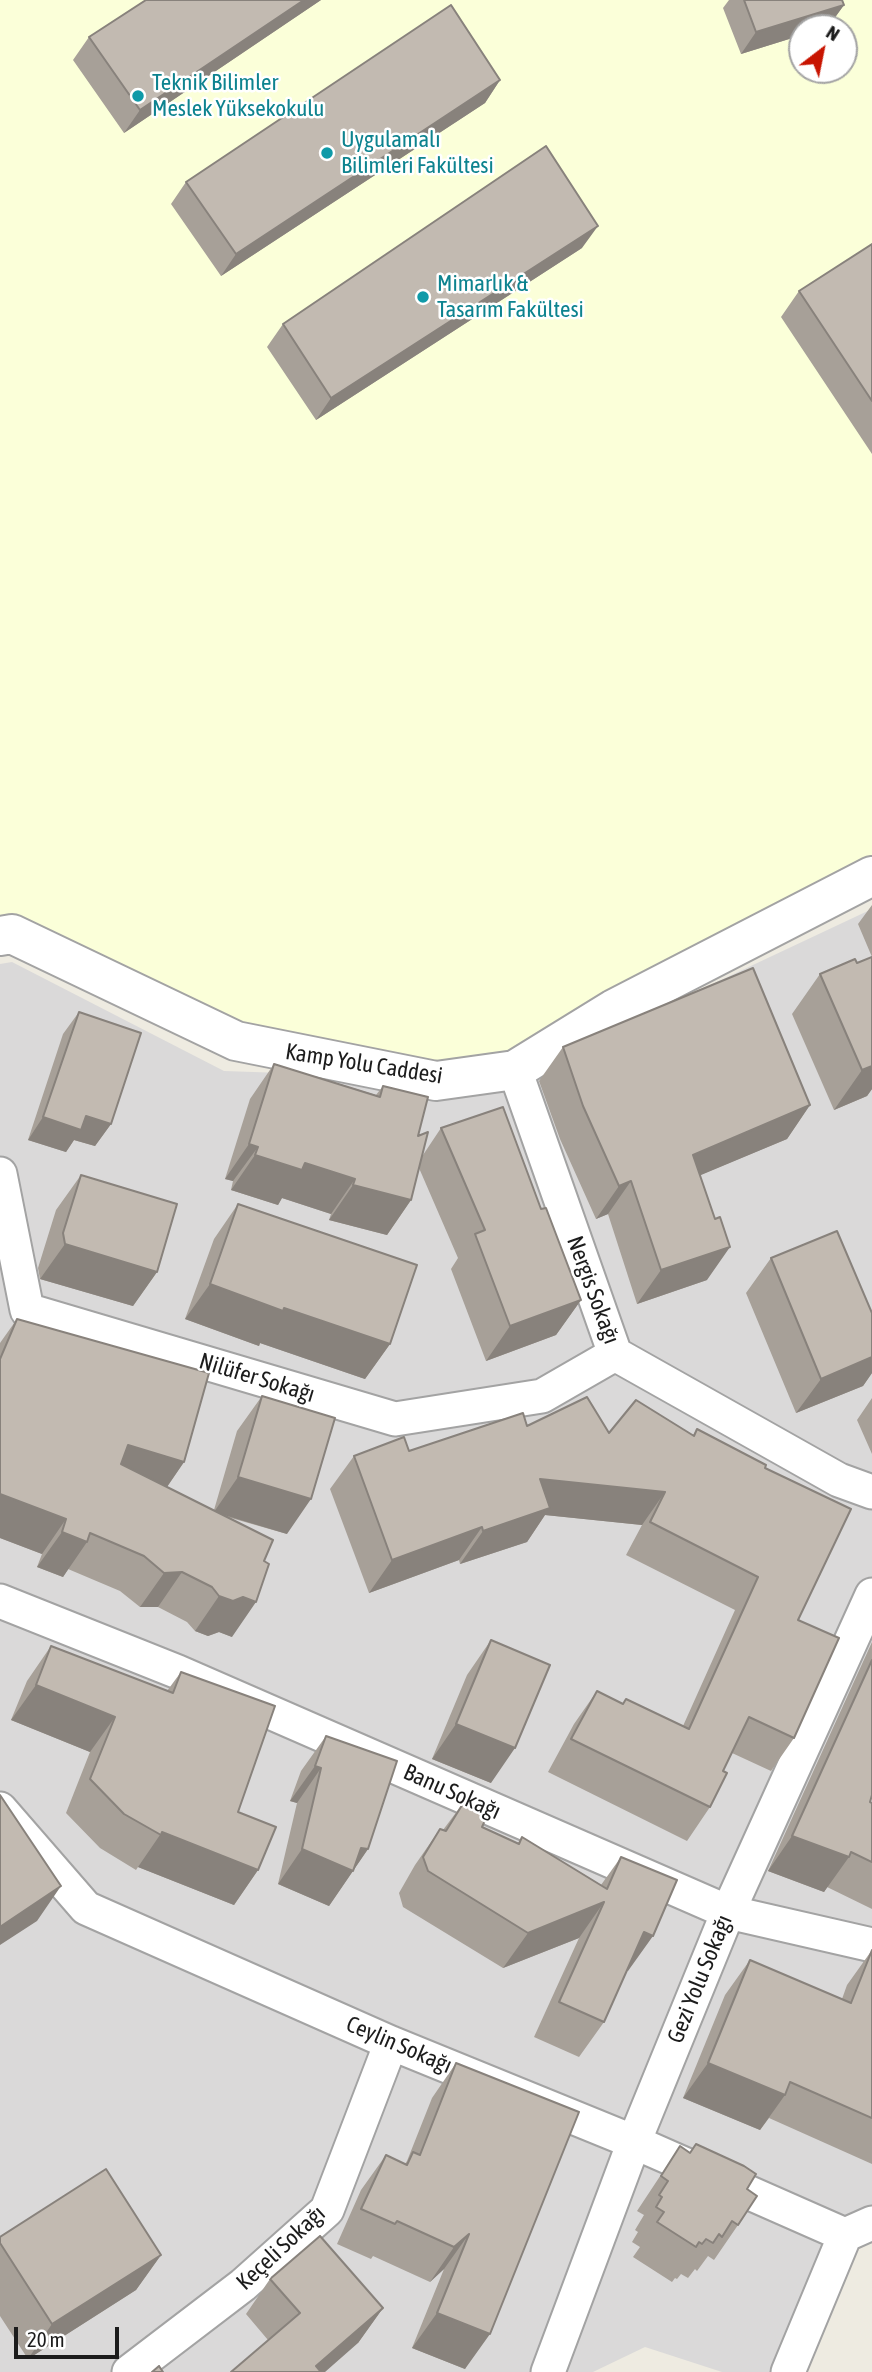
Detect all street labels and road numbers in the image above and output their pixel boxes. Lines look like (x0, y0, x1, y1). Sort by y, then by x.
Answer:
street label: Kamp Yolu Caddesi (283, 1038, 445, 1090)
street label: Nergis Sokağı (561, 1232, 625, 1348)
street label: Nilüfer Sokağı (196, 1347, 318, 1409)
street label: Banu Sokağı (399, 1758, 505, 1826)
street label: Gezi Yolu Sokağı (662, 1911, 738, 2047)
street label: Ceylin Sokağı (342, 2010, 456, 2080)
street label: Keçeli Sokağı (231, 2200, 331, 2296)

